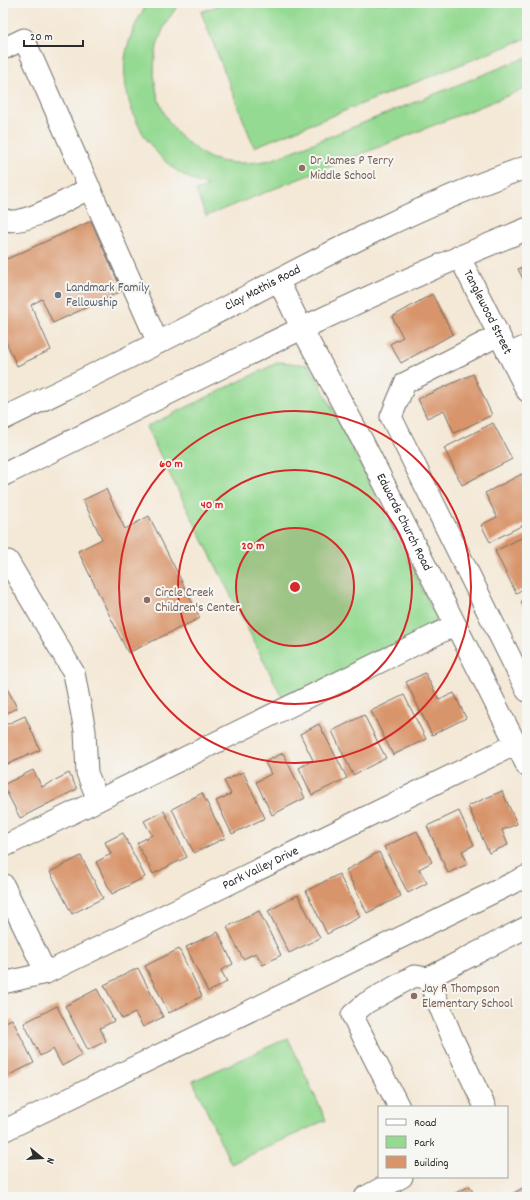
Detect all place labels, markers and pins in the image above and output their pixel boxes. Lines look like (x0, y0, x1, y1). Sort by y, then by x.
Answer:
place label: Dr James P Terry Middle School (310, 152, 394, 186)
marker: Dr James P Terry Middle School (297, 163, 307, 173)
place label: Landmark Family Fellowship (66, 279, 150, 313)
marker: Landmark Family Fellowship (53, 290, 63, 300)
centre of rings (288, 580, 302, 594)
place label: Circle Creek Children's Center (155, 584, 240, 618)
marker: Circle Creek Children's Center (142, 595, 152, 605)
place label: Jay R Thompson Elementary School (422, 980, 513, 1014)
marker: Jay R Thompson Elementary School (409, 991, 419, 1001)

